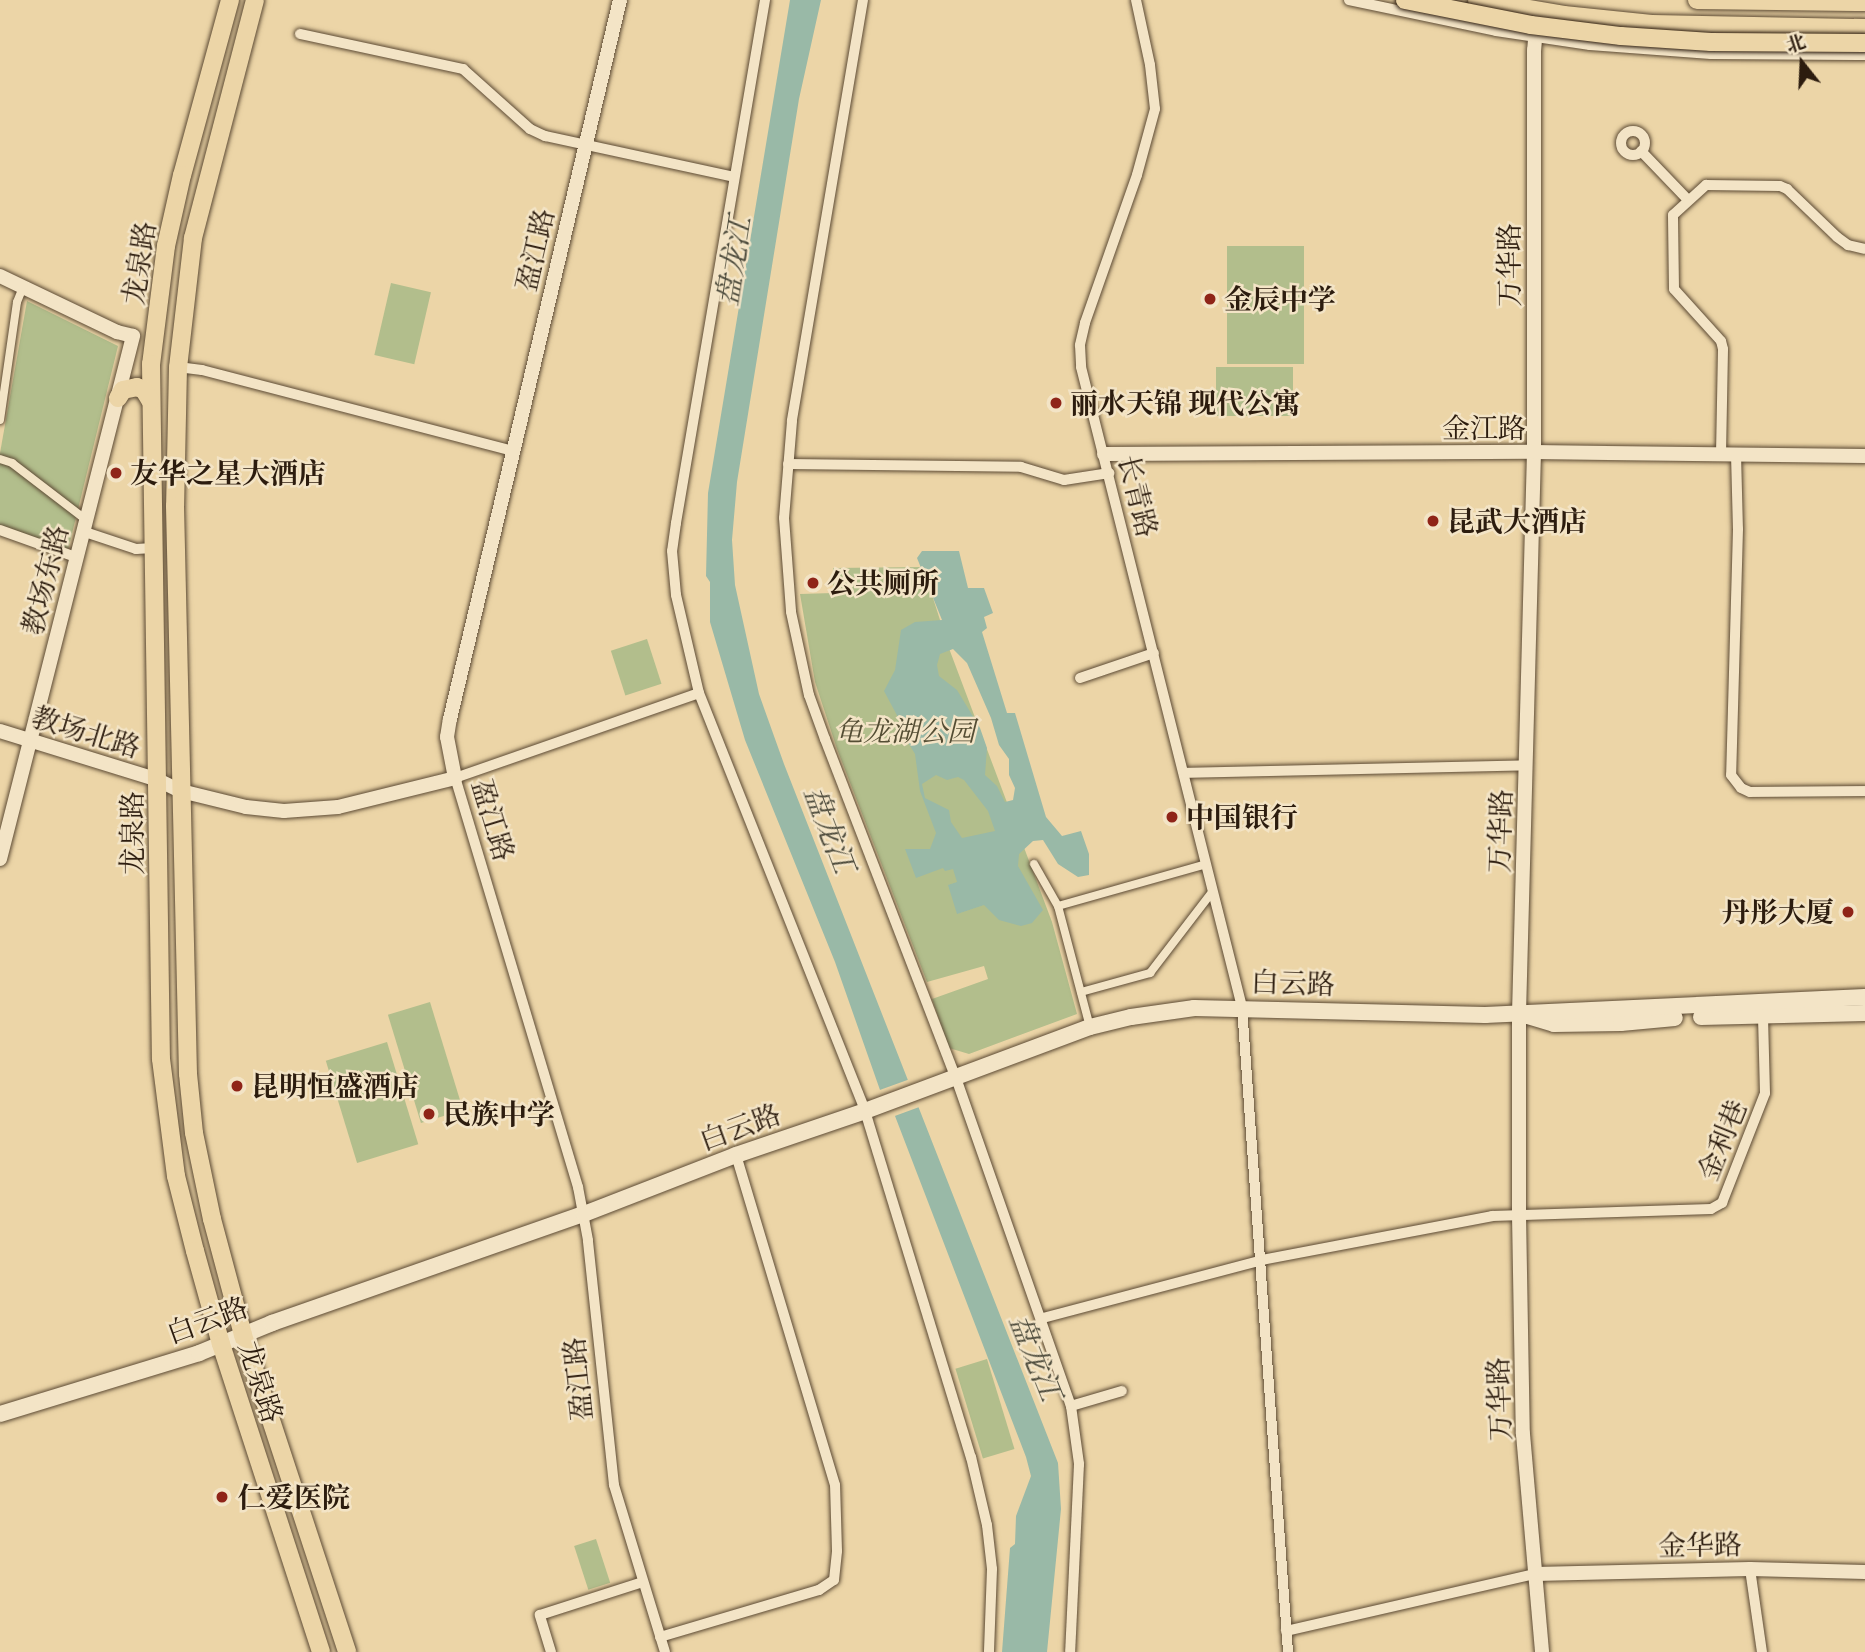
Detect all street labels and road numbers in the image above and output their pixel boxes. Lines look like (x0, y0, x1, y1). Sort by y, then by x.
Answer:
street label: 盈江路 (509, 205, 561, 295)
street label: 龙泉路 (116, 219, 162, 307)
street label: 万华路 (1492, 223, 1526, 307)
street label: 金江路 (1442, 411, 1526, 445)
street label: 长青路 (1112, 451, 1164, 541)
street label: 教场东路 (15, 522, 75, 638)
street label: 教场北路 (28, 700, 144, 764)
street label: 盈江路 (465, 775, 521, 865)
street label: 万华路 (1482, 788, 1518, 874)
street label: 龙泉路 (115, 791, 149, 875)
street label: 白云路 (1250, 965, 1336, 1001)
street label: 金利巷 (1691, 1095, 1753, 1185)
street label: 白云路 (695, 1097, 785, 1157)
street label: 白云路 (162, 1290, 252, 1350)
street label: 盈江路 (557, 1335, 599, 1423)
street label: 龙泉路 (232, 1337, 290, 1427)
street label: 万华路 (1481, 1356, 1517, 1442)
street label: 金华路 (1658, 1527, 1742, 1563)

